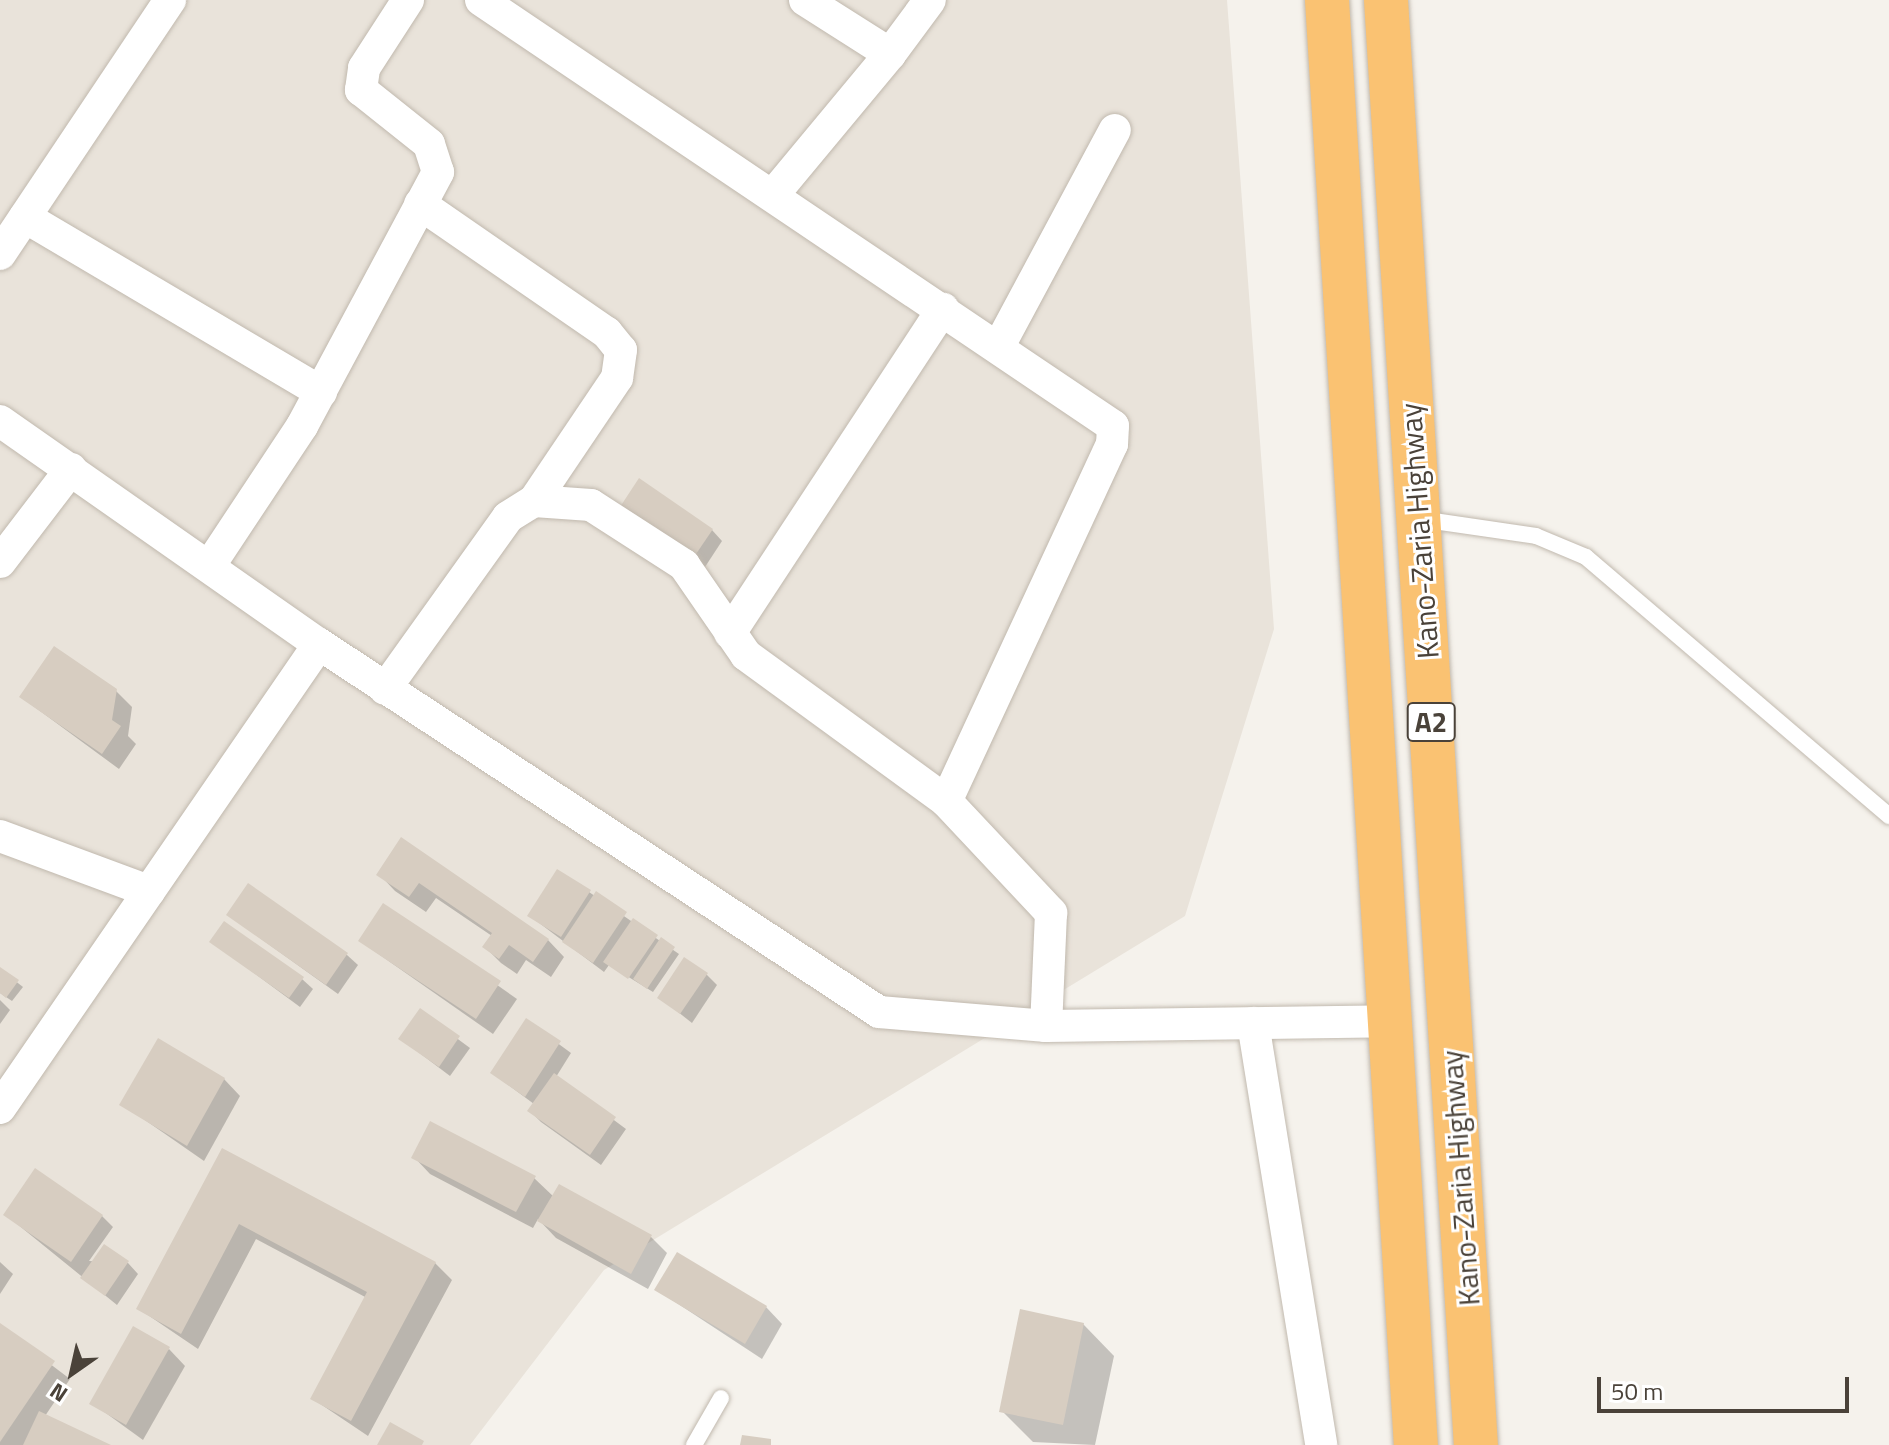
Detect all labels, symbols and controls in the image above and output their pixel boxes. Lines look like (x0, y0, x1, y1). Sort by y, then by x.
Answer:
street label: Kano-Zaria Highway (1392, 402, 1446, 660)
road number: A2 (1405, 698, 1457, 746)
street label: Kano-Zaria Highway (1433, 1049, 1487, 1307)
north arrow (32, 1333, 112, 1413)
scale bar (1601, 1361, 1853, 1411)
text: 50 m (1611, 1373, 1663, 1409)
text: N (43, 1375, 74, 1411)

